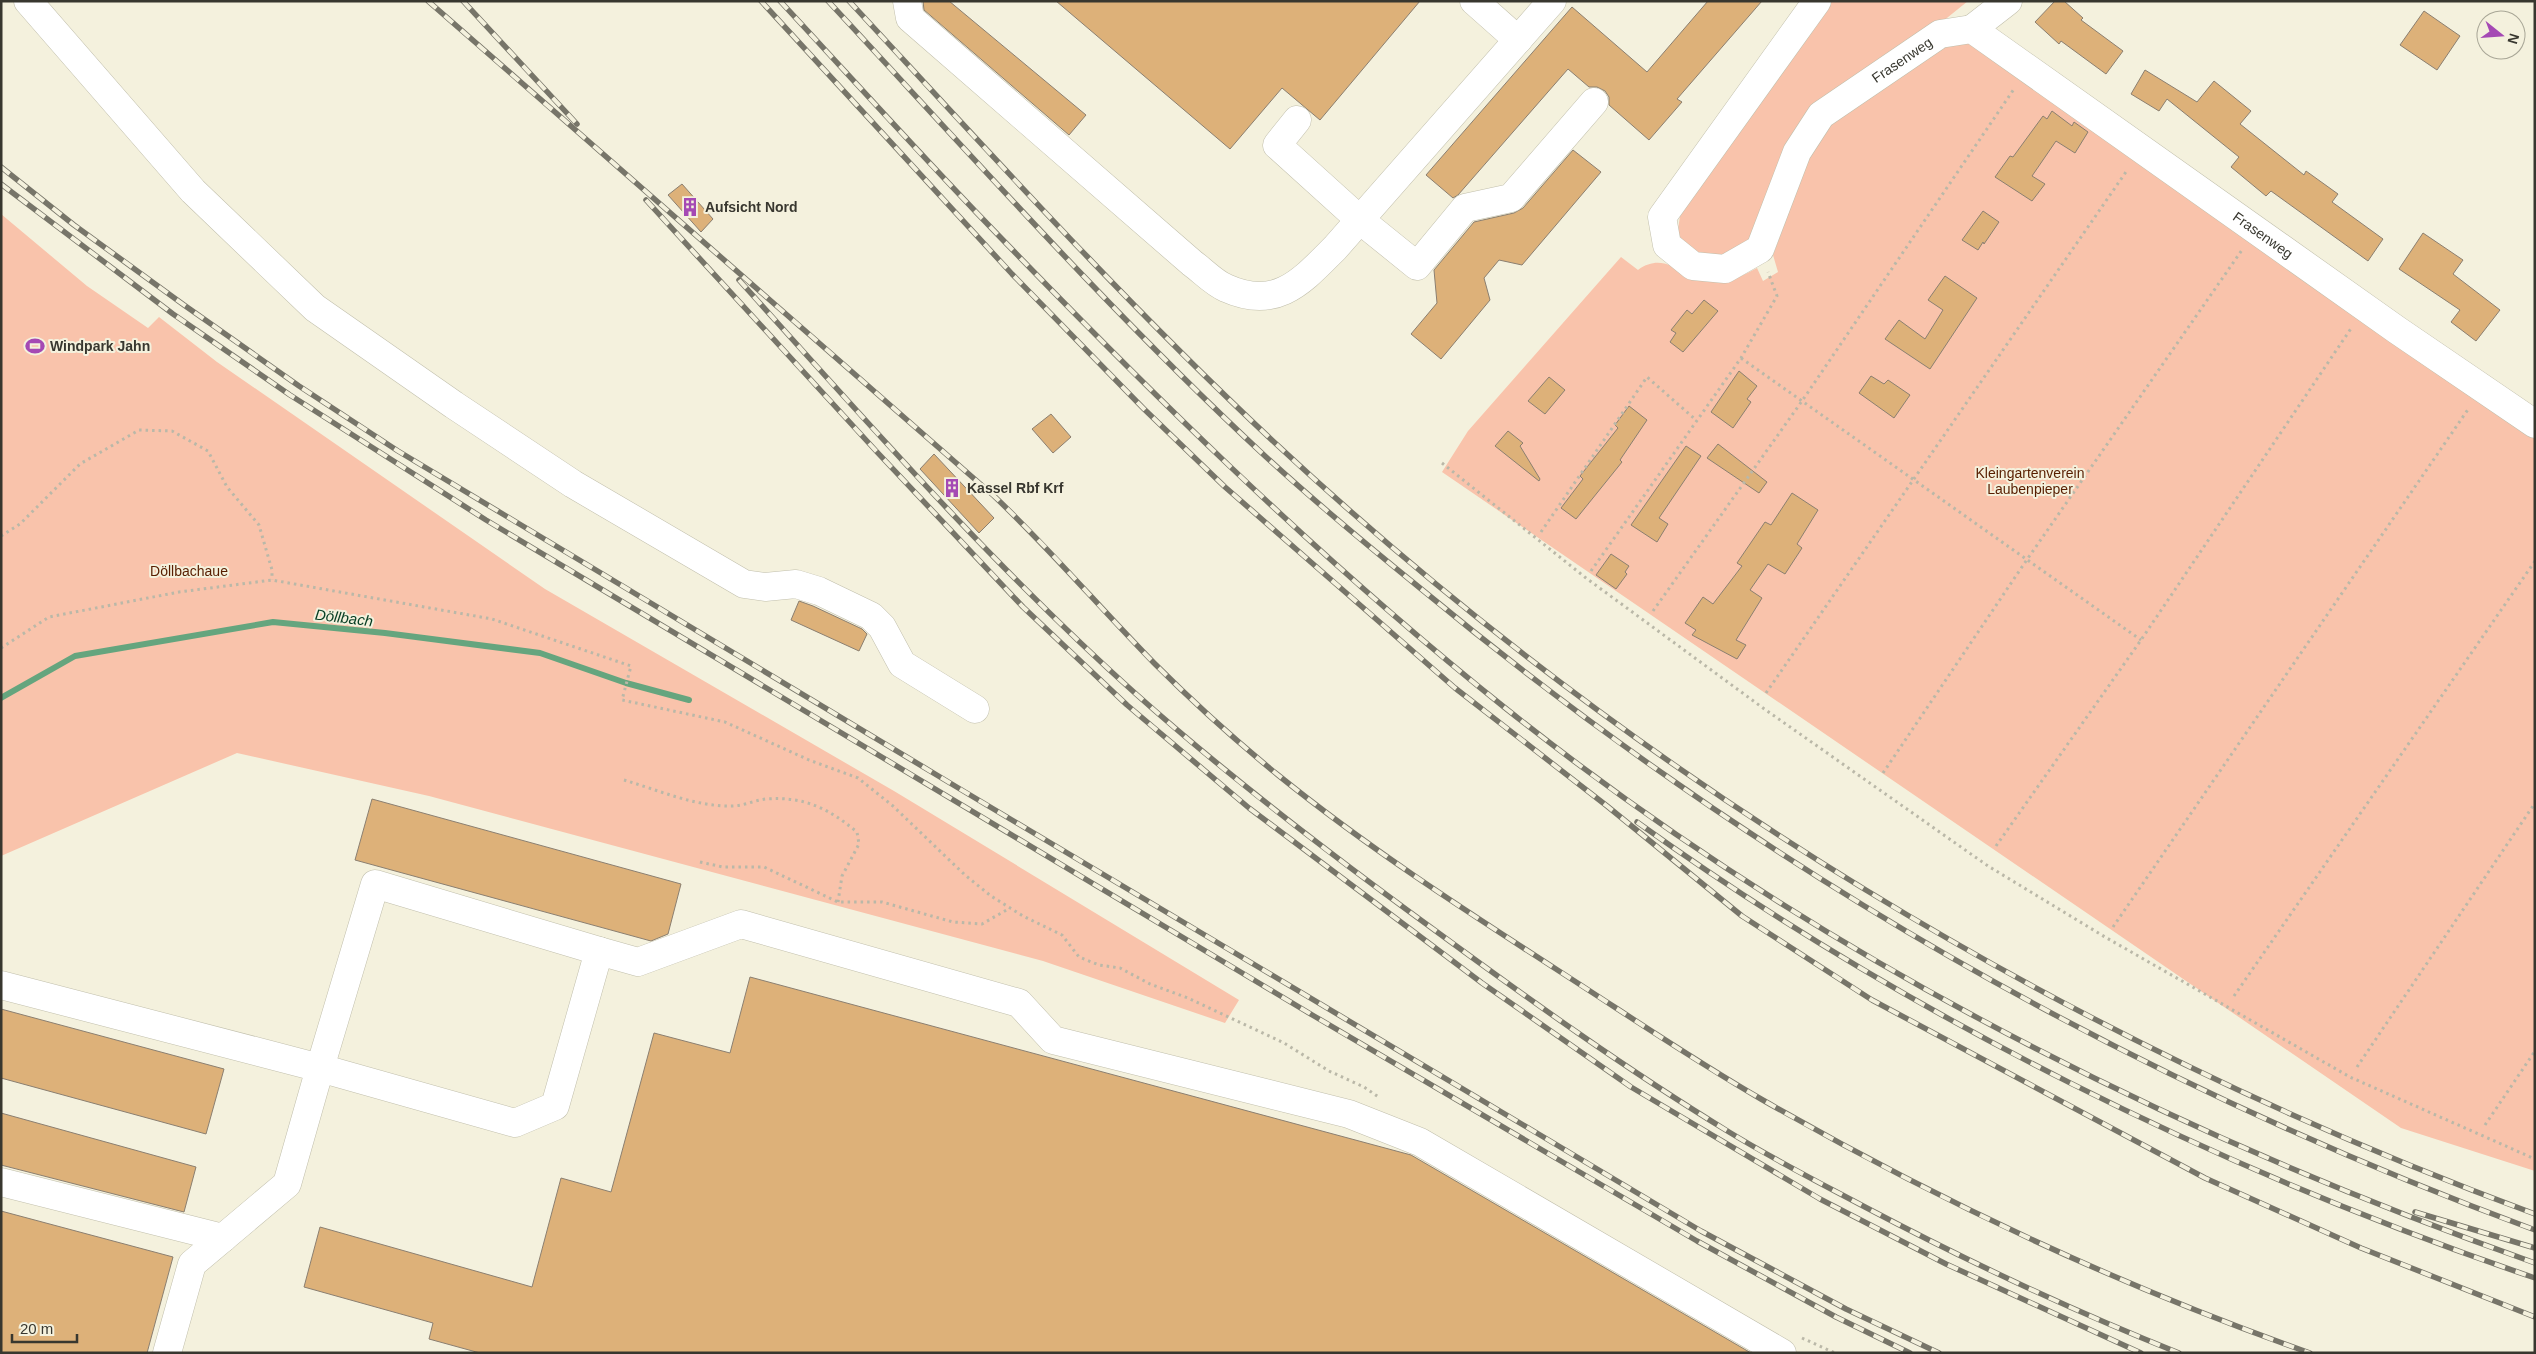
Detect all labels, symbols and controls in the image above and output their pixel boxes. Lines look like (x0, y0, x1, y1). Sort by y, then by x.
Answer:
north arrow (2476, 10, 2526, 60)
text: N (2504, 32, 2523, 46)
street label: Frasenweg (1869, 34, 1935, 86)
building icon: Aufsicht Nord (679, 196, 701, 218)
place label: Aufsicht Nord (705, 199, 798, 215)
street label: Frasenweg (2230, 209, 2296, 262)
sports icon: Windpark Jahn (24, 335, 46, 357)
place label: Windpark Jahn (50, 338, 150, 354)
park label: Kleingartenverein Laubenpieper (1976, 465, 2084, 497)
building icon: Kassel Rbf Krf (941, 477, 963, 499)
place label: Kassel Rbf Krf (967, 480, 1064, 496)
park label: Döllbachaue (150, 563, 228, 579)
water label: Döllbach (314, 606, 374, 629)
scale bar (12, 1312, 78, 1344)
text: 20 m (20, 1320, 53, 1337)

